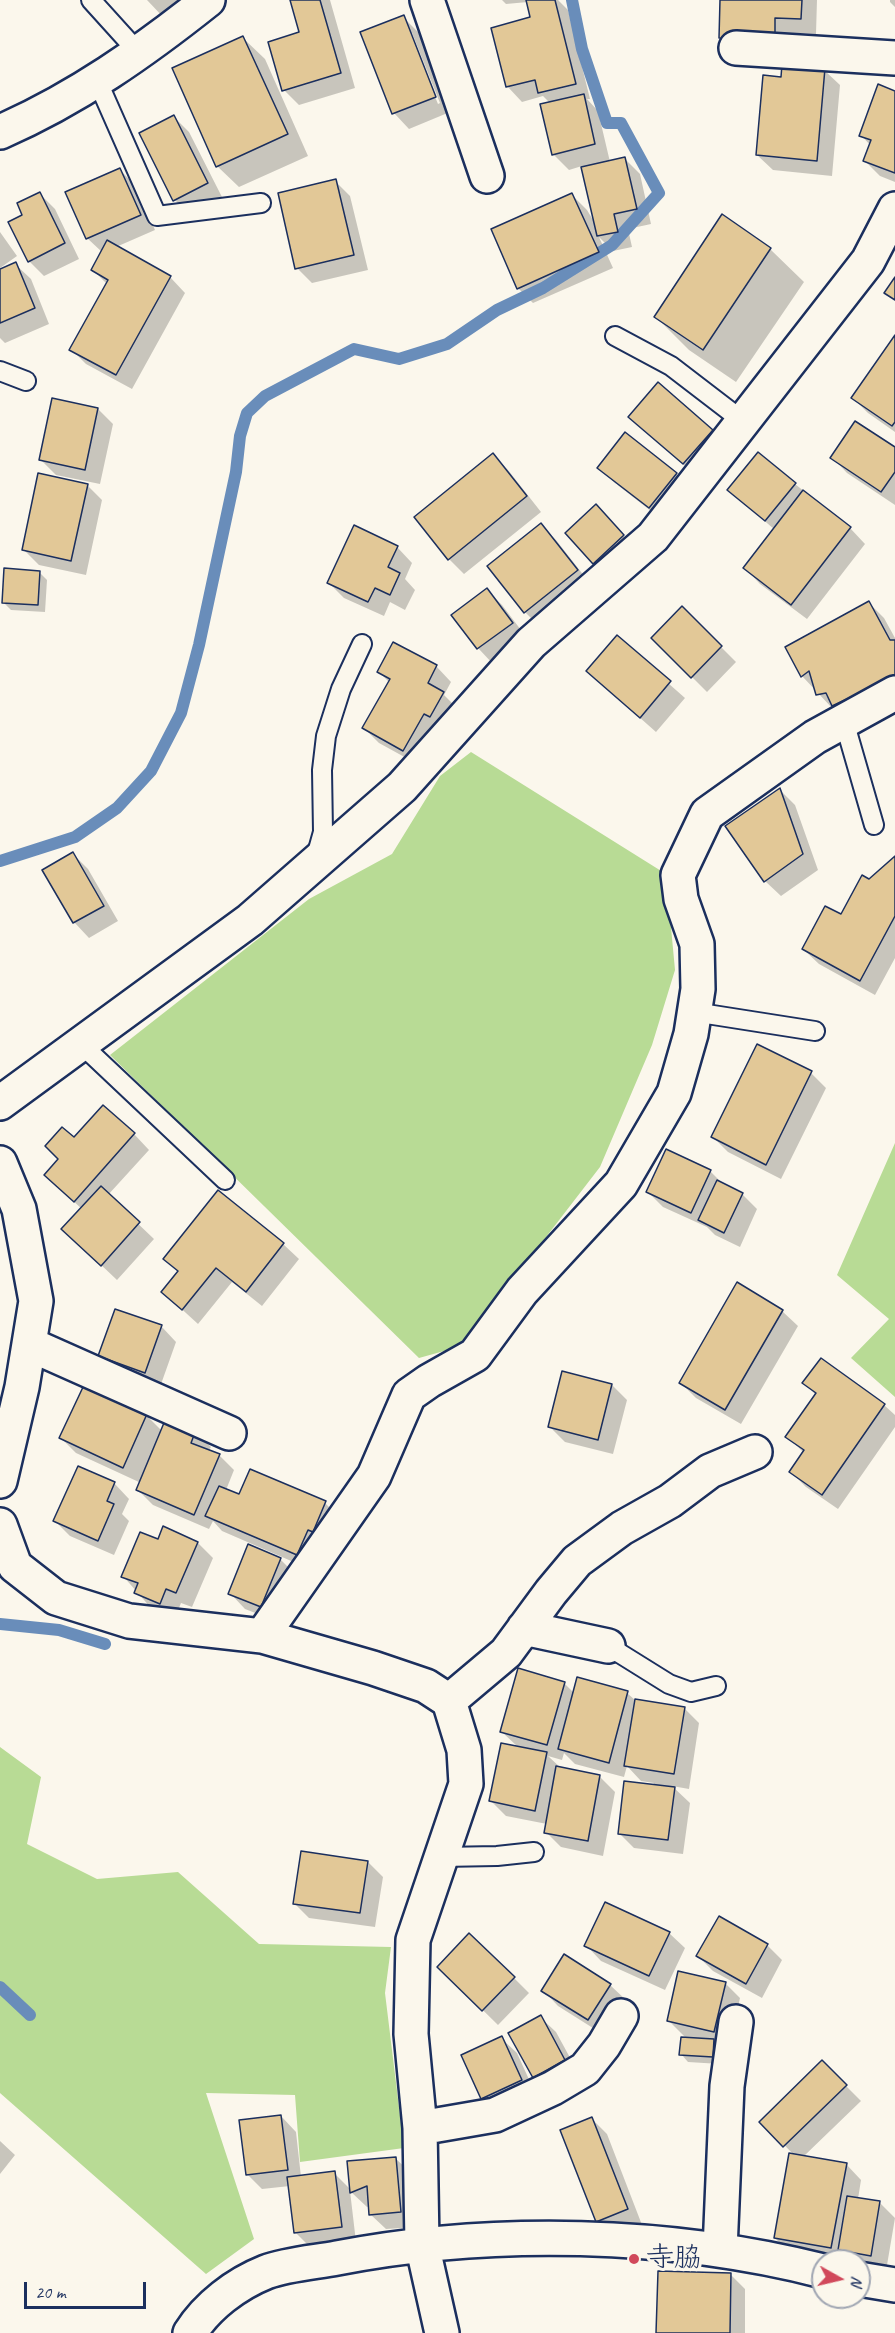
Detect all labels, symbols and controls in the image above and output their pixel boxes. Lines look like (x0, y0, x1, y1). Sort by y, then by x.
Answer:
place label: 寺脇 (646, 2242, 702, 2276)
north arrow (811, 2249, 871, 2309)
marker: 寺脇 (627, 2252, 641, 2266)
scale bar (27, 2270, 148, 2308)
text: N (846, 2275, 867, 2288)
text: 20 m (35, 2281, 66, 2303)

